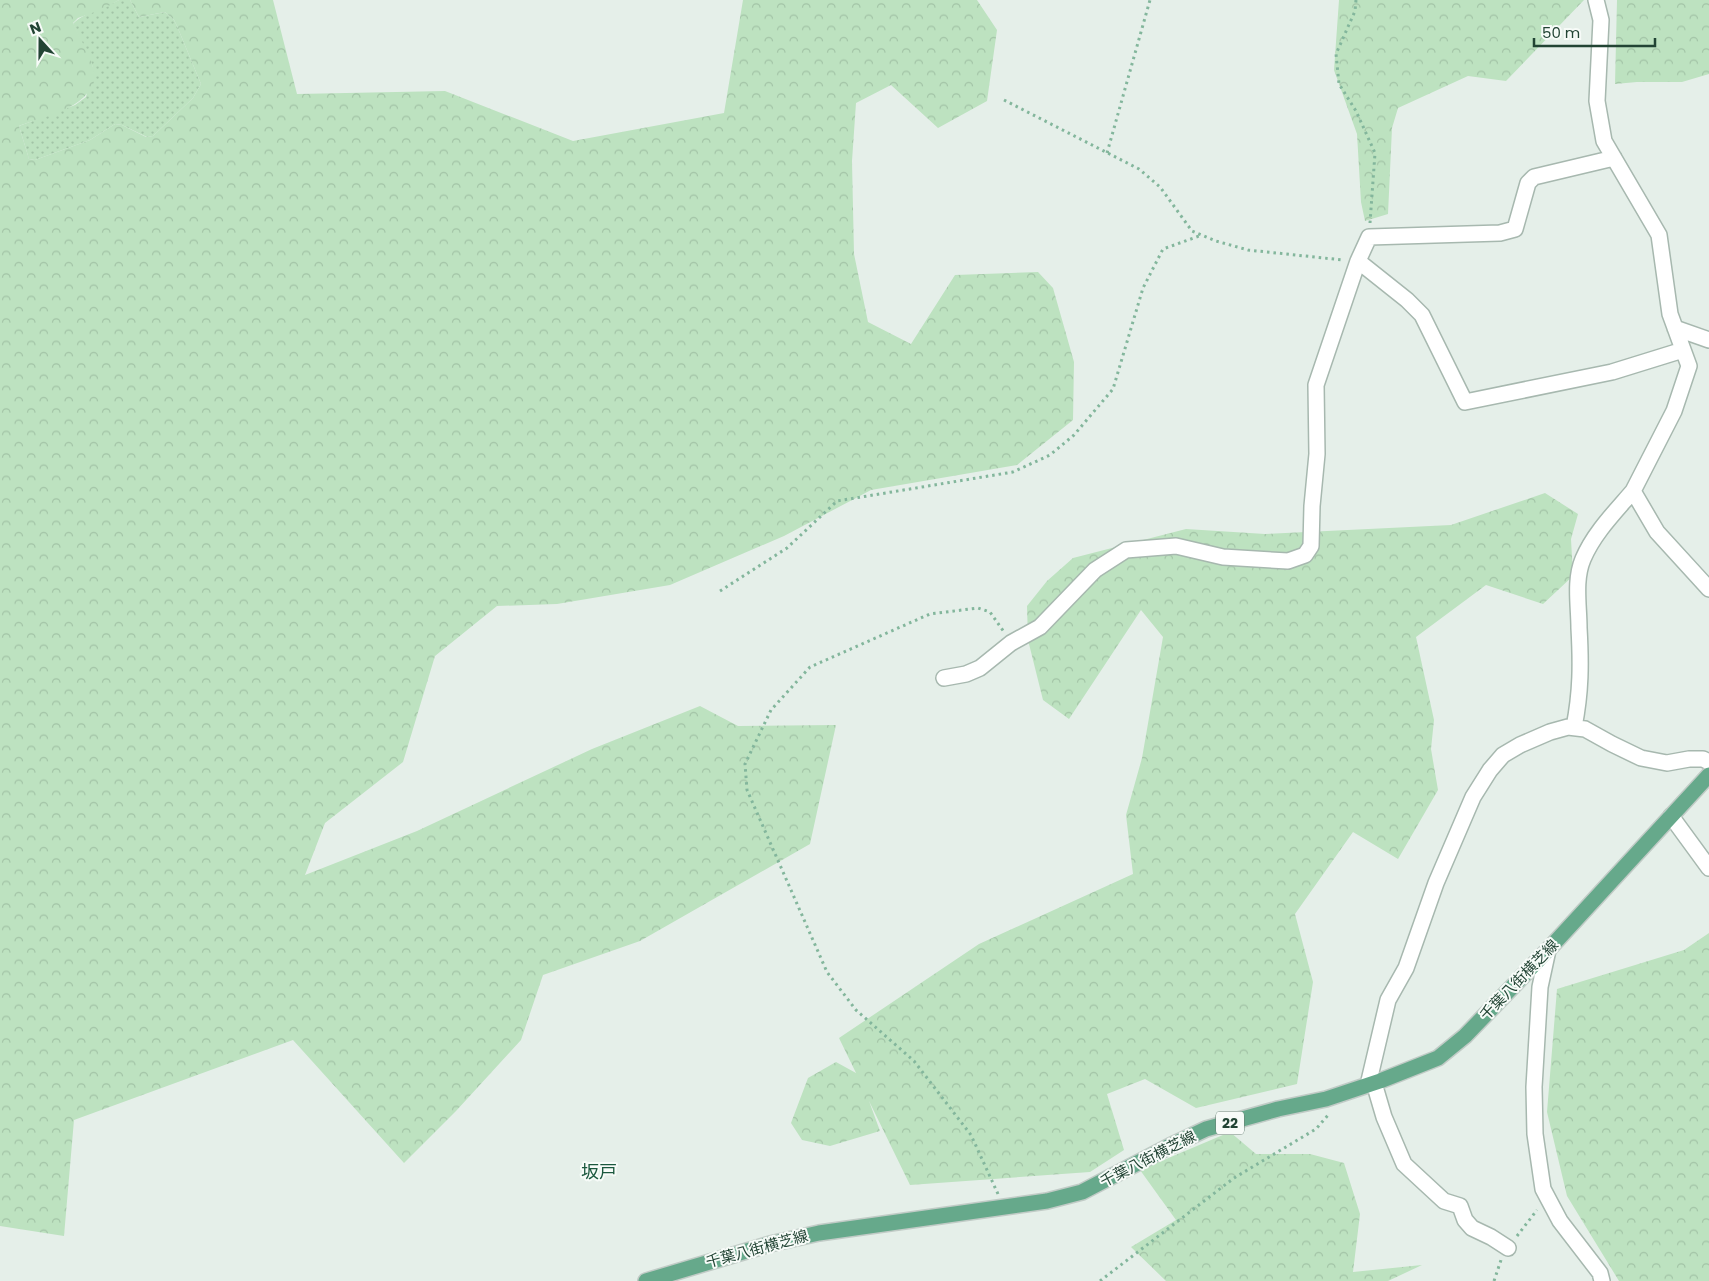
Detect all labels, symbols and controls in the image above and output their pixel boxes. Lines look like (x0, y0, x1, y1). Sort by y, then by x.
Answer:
north arrow (15, 15, 65, 65)
scale bar (1534, 15, 1655, 47)
text: N (27, 17, 44, 39)
text: 50 m (1542, 22, 1580, 43)
street label: 千葉八街横芝線 (1475, 935, 1563, 1025)
road number: 22 (1216, 1112, 1244, 1134)
street label: 千葉八街横芝線 (1096, 1125, 1199, 1192)
district label: 坂戸 (581, 1159, 617, 1184)
street label: 千葉八街横芝線 (703, 1225, 810, 1272)

